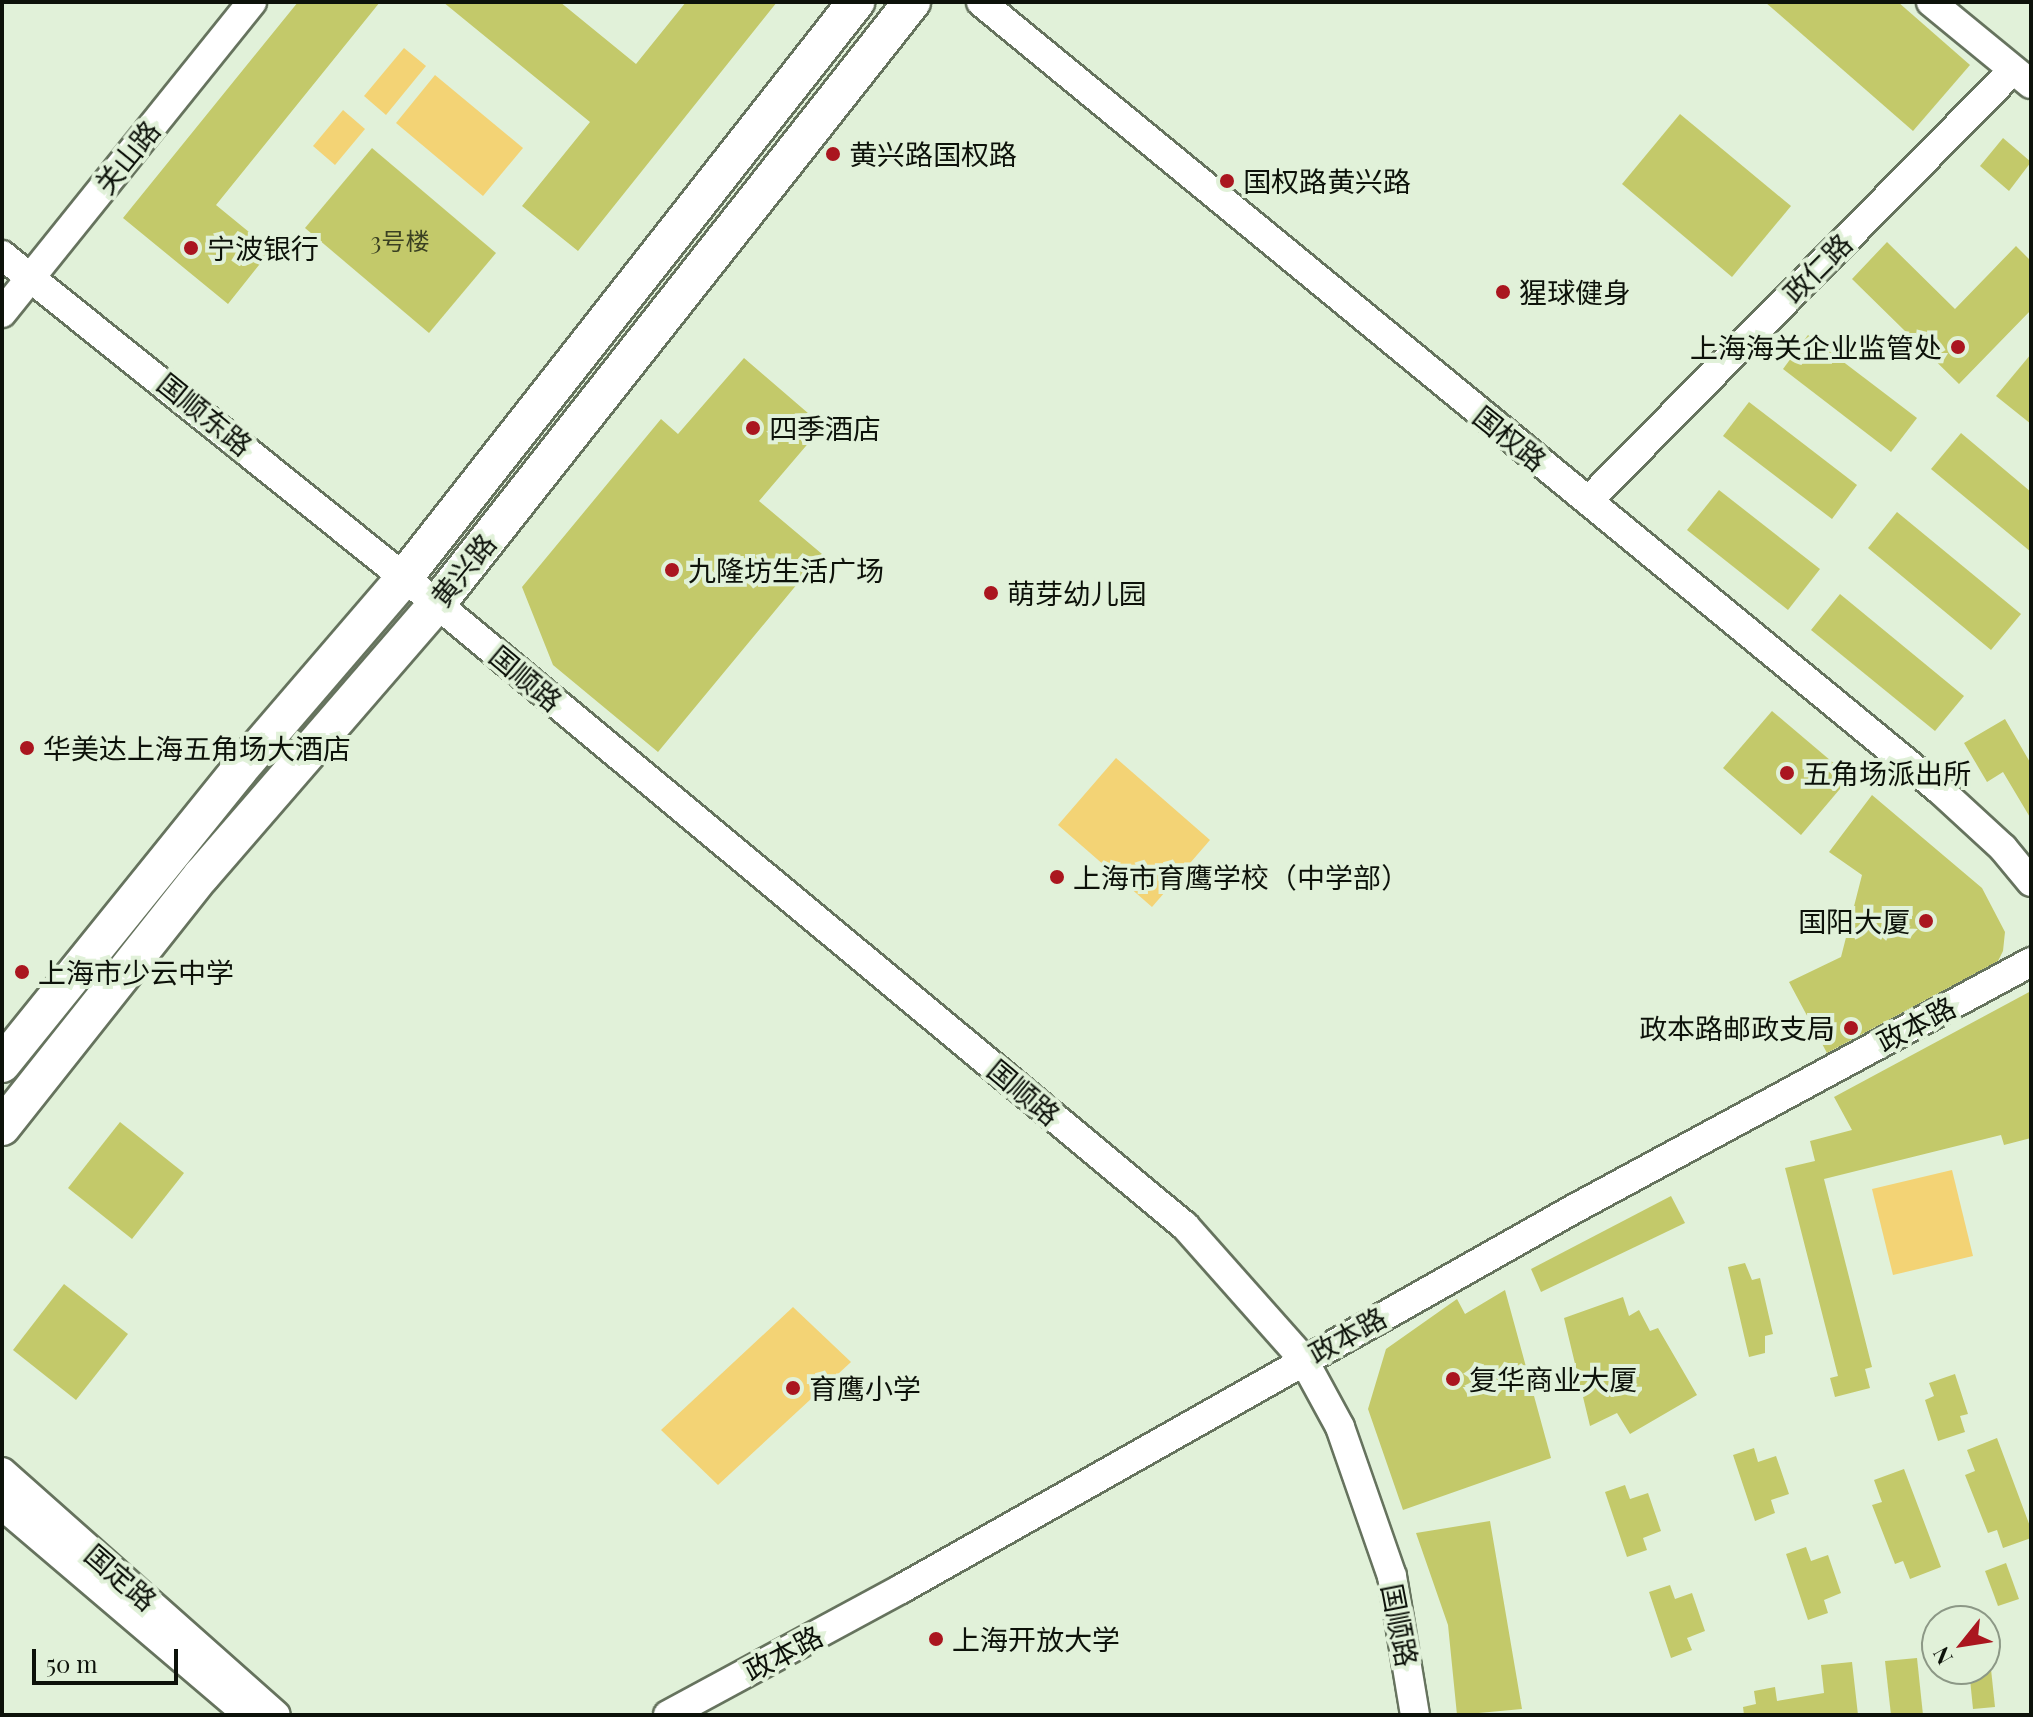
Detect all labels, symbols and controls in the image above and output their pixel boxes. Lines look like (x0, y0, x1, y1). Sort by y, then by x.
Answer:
street label: 关山路 (88, 114, 166, 200)
place label: 黄兴路国权路 (849, 137, 1017, 171)
marker: 黄兴路国权路 (824, 145, 842, 163)
place label: 国权路黄兴路 (1243, 164, 1411, 198)
marker: 国权路黄兴路 (1218, 172, 1236, 190)
street label: 政仁路 (1775, 226, 1859, 310)
house number: 3号楼 (371, 227, 429, 255)
place label: 宁波银行 (207, 231, 319, 265)
marker: 宁波银行 (182, 239, 200, 257)
place label: 猩球健身 (1519, 275, 1631, 309)
marker: 猩球健身 (1494, 283, 1512, 301)
place label: 上海海关企业监管处 (1690, 330, 1942, 364)
marker: 上海海关企业监管处 (1949, 338, 1967, 356)
street label: 国顺东路 (151, 366, 259, 462)
street label: 国权路 (1467, 399, 1553, 477)
place label: 四季酒店 (769, 411, 881, 445)
marker: 四季酒店 (744, 419, 762, 437)
street label: 黄兴路 (424, 527, 502, 613)
place label: 九隆坊生活广场 (688, 553, 884, 587)
marker: 九隆坊生活广场 (663, 561, 681, 579)
place label: 萌芽幼儿园 (1007, 576, 1147, 610)
marker: 萌芽幼儿园 (982, 584, 1000, 602)
street label: 国顺路 (483, 638, 569, 718)
place label: 华美达上海五角场大酒店 (43, 731, 351, 765)
marker: 华美达上海五角场大酒店 (18, 739, 36, 757)
place label: 五角场派出所 (1803, 756, 1971, 790)
marker: 五角场派出所 (1778, 764, 1796, 782)
place label: 上海市育鹰学校（中学部） (1073, 860, 1409, 894)
marker: 上海市育鹰学校（中学部） (1048, 868, 1066, 886)
place label: 国阳大厦 (1798, 904, 1910, 938)
marker: 国阳大厦 (1917, 912, 1935, 930)
place label: 上海市少云中学 (38, 955, 234, 989)
marker: 上海市少云中学 (13, 963, 31, 981)
street label: 政本路 (1871, 989, 1961, 1059)
place label: 政本路邮政支局 (1639, 1011, 1835, 1045)
marker: 政本路邮政支局 (1842, 1019, 1860, 1037)
street label: 国顺路 (981, 1052, 1067, 1132)
street label: 政本路 (1302, 1300, 1392, 1370)
place label: 复华商业大厦 (1469, 1362, 1637, 1396)
marker: 复华商业大厦 (1444, 1370, 1462, 1388)
place label: 育鹰小学 (809, 1371, 921, 1405)
marker: 育鹰小学 (784, 1379, 802, 1397)
street label: 国定路 (78, 1537, 164, 1617)
street label: 国顺路 (1375, 1581, 1425, 1669)
north arrow (1921, 1605, 2001, 1685)
street label: 政本路 (738, 1618, 828, 1688)
place label: 上海开放大学 (952, 1622, 1120, 1656)
marker: 上海开放大学 (927, 1630, 945, 1648)
scale bar (36, 1633, 182, 1683)
text: N (1925, 1642, 1959, 1670)
text: 50 m (46, 1647, 98, 1679)

